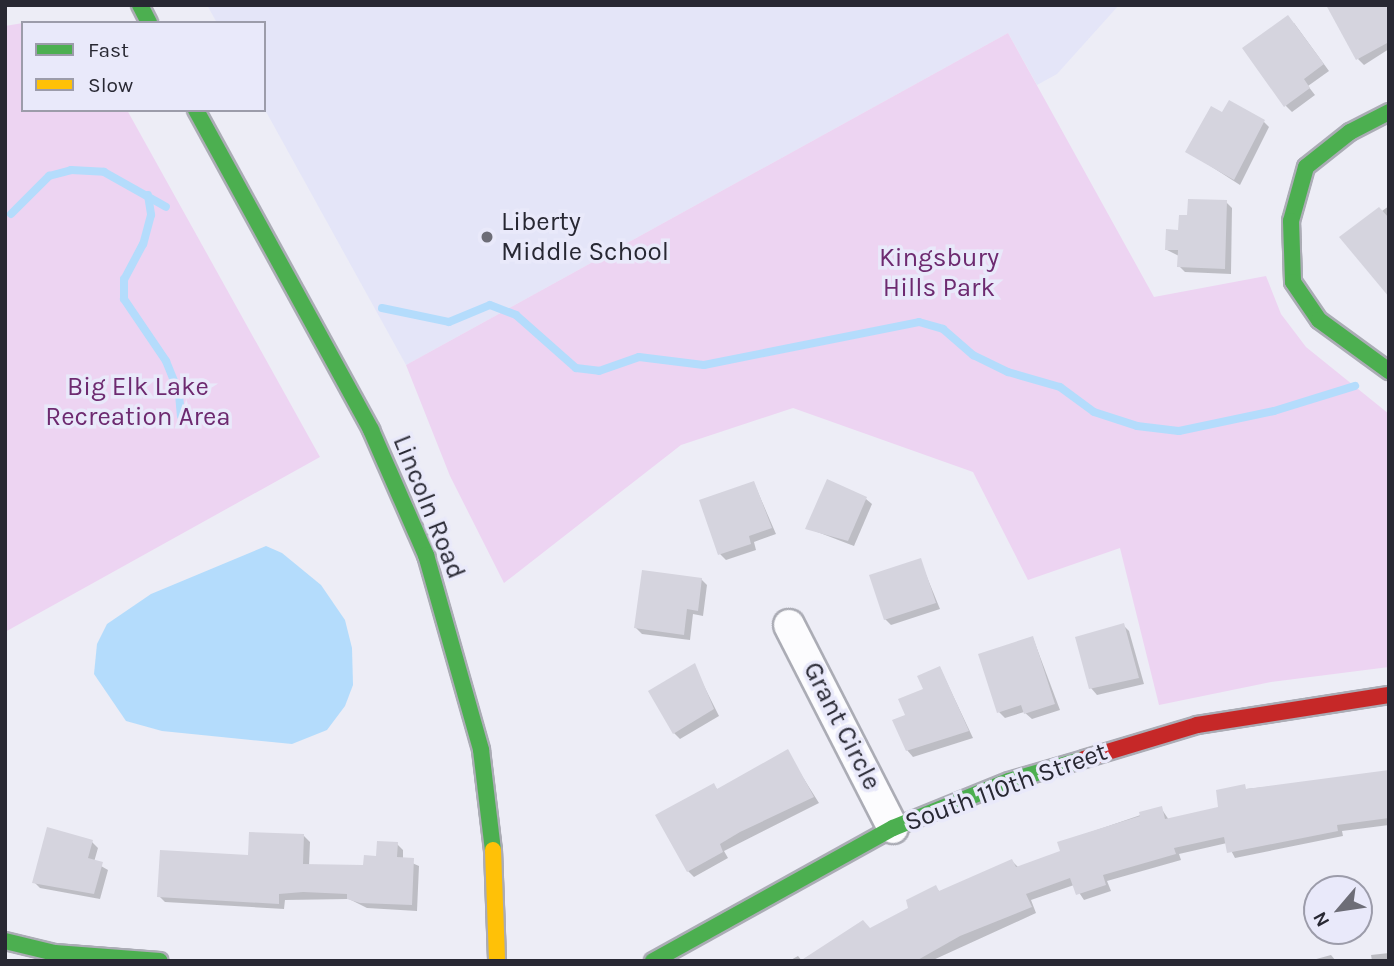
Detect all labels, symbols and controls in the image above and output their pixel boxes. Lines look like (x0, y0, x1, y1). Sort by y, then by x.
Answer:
legend (21, 21, 266, 112)
text: Fast (88, 38, 129, 62)
text: Slow (88, 73, 133, 97)
place label: Liberty Middle School (501, 206, 669, 268)
marker: Liberty Middle School (479, 229, 495, 245)
park label: Kingsbury Hills Park (879, 242, 999, 304)
park label: Big Elk Lake Recreation Area (45, 371, 231, 432)
street label: Lincoln Road (386, 431, 472, 583)
street label: Grant Circle (796, 657, 888, 795)
street label: South 110th Street (901, 736, 1111, 838)
north arrow (1303, 875, 1373, 945)
text: N (1308, 908, 1334, 931)

